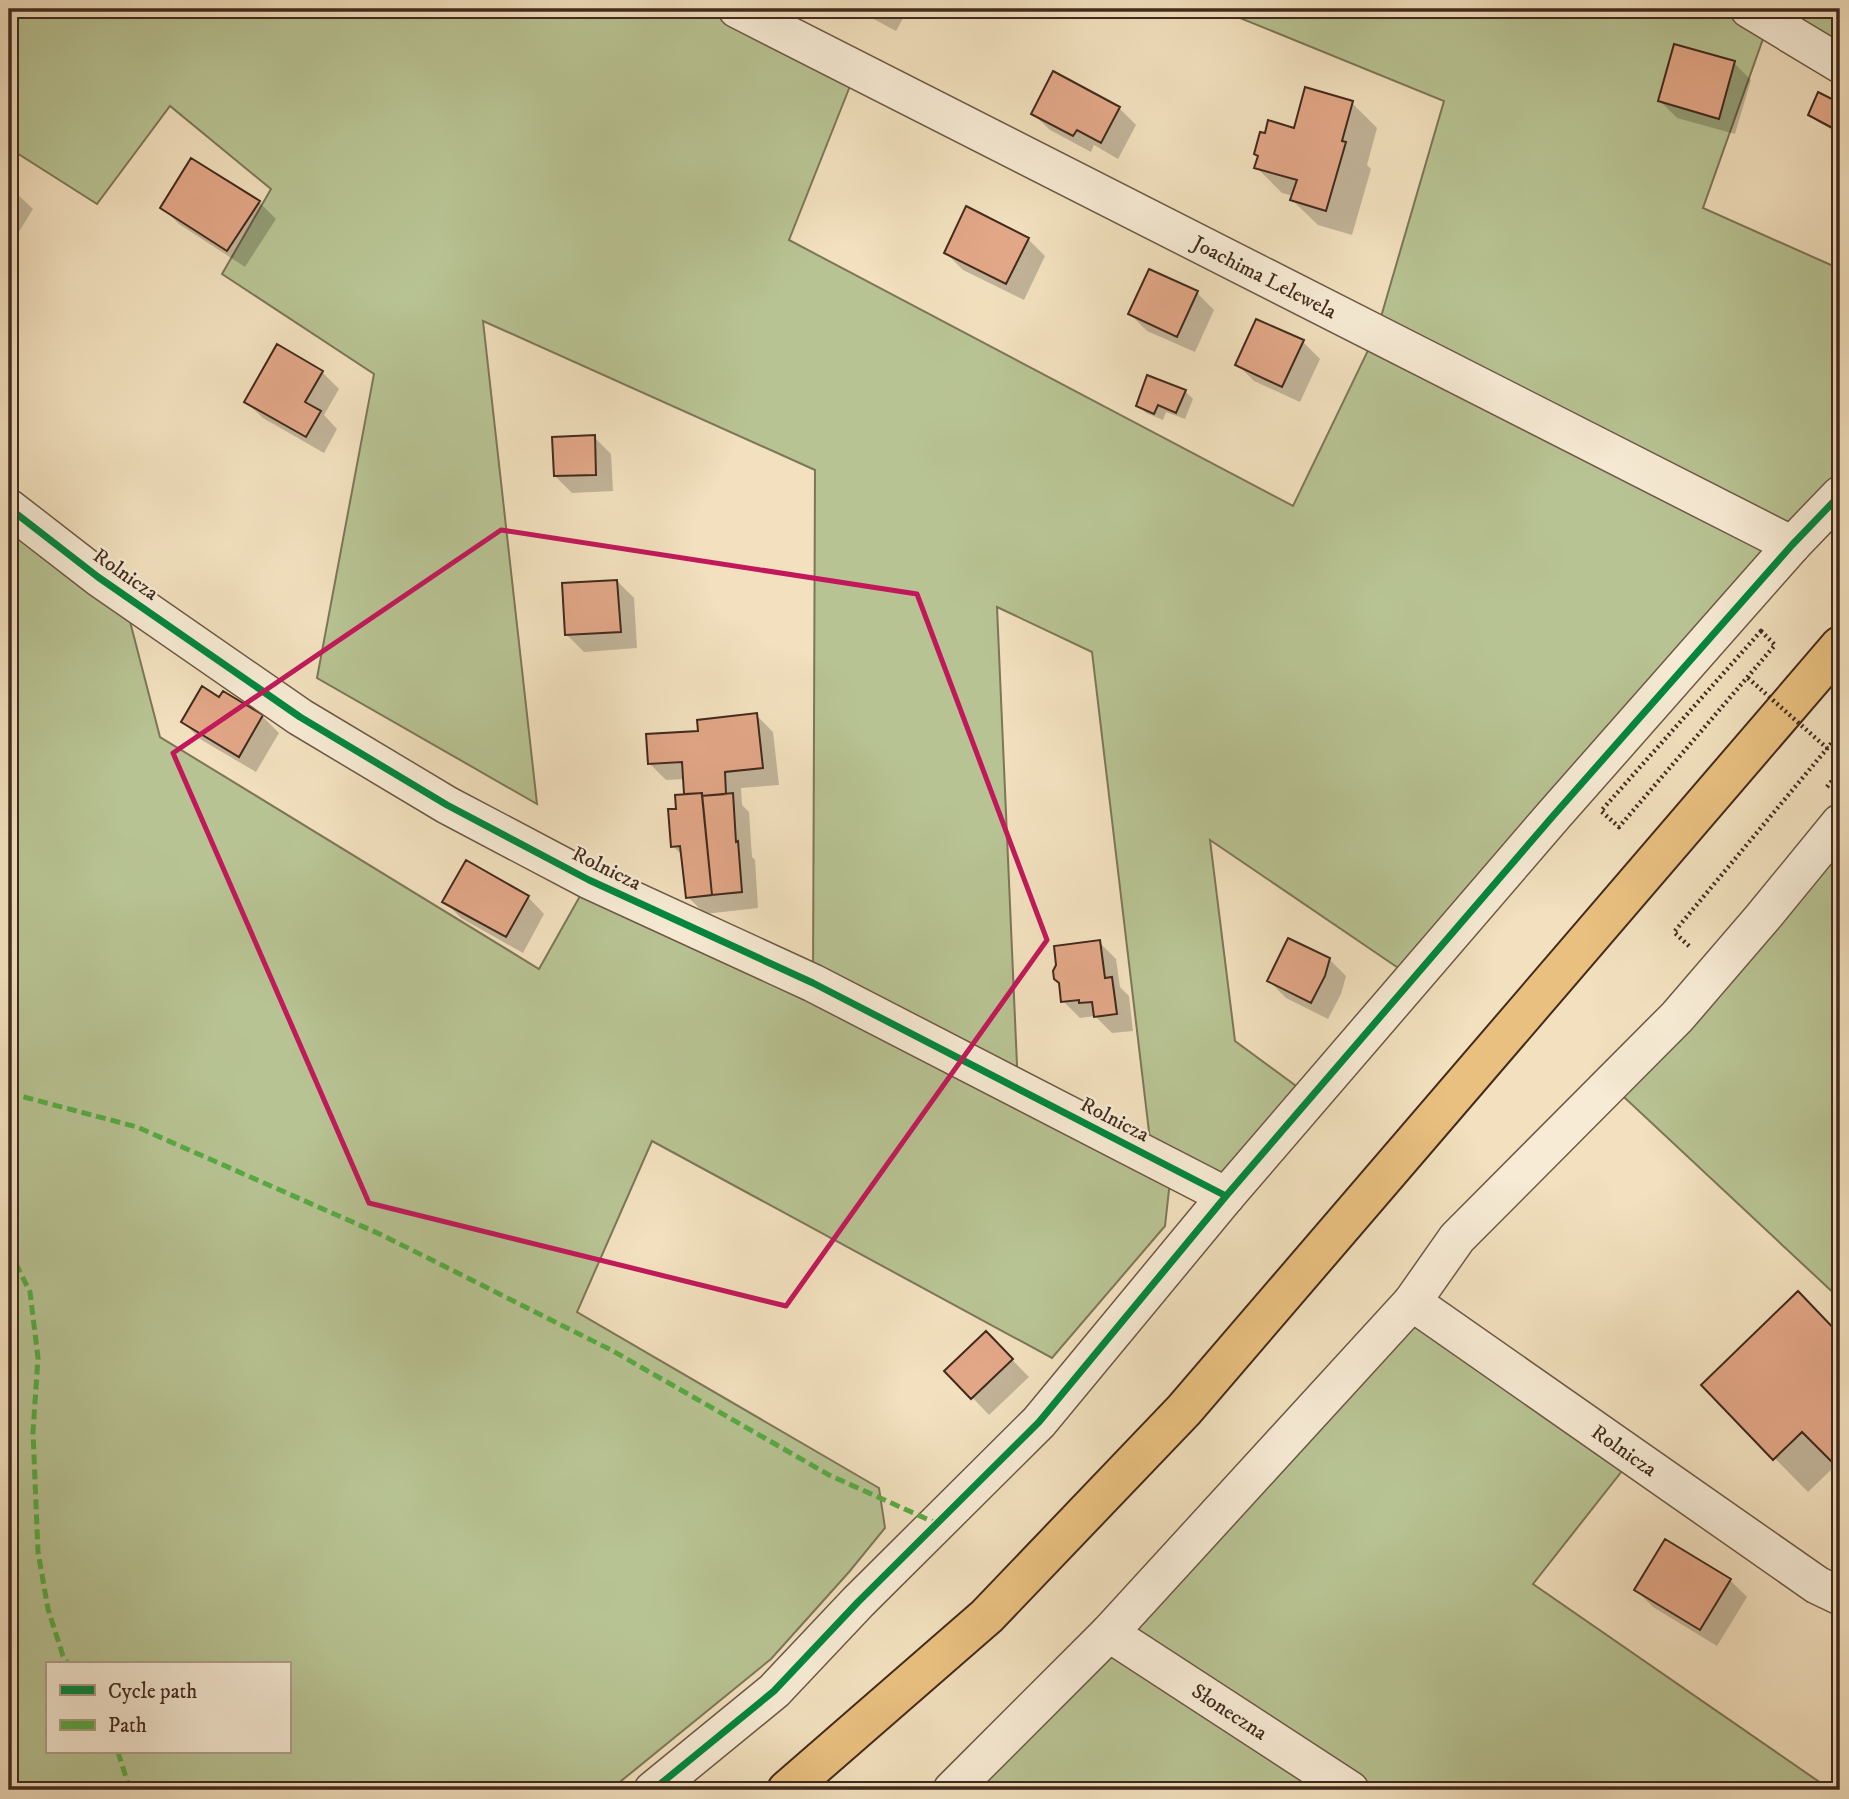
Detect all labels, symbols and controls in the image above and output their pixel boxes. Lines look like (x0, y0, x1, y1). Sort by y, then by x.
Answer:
street label: Joachima Lelewela (1186, 230, 1341, 325)
street label: Rolnicza (88, 543, 163, 607)
street label: Rolnicza (568, 841, 645, 897)
street label: Rolnicza (1076, 1092, 1153, 1148)
street label: Rolnicza (1586, 1419, 1661, 1483)
legend (46, 1662, 290, 1754)
street label: Słoneczna (1186, 1678, 1272, 1747)
text: Cycle path (108, 1679, 197, 1705)
text: Path (108, 1713, 147, 1739)

